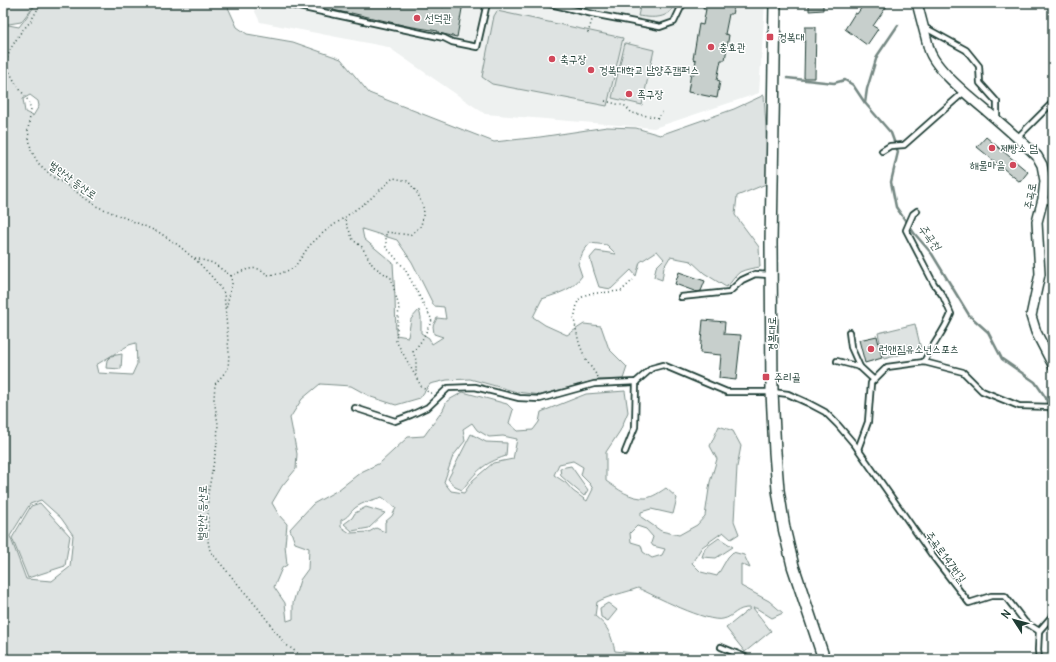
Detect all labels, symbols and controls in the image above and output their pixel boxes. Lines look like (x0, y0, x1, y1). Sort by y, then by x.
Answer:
place label: 선덕관 (425, 11, 452, 25)
marker: 선덕관 (412, 13, 422, 23)
place label: 경복대 (778, 30, 805, 44)
marker: 경복대 (765, 32, 775, 42)
place label: 충효관 (719, 40, 746, 54)
marker: 충효관 (706, 42, 716, 52)
place label: 축구장 (560, 52, 587, 66)
marker: 축구장 (547, 54, 557, 64)
place label: 경복대학교 남양주캠퍼스 (599, 63, 699, 77)
marker: 경복대학교 남양주캠퍼스 (586, 65, 596, 75)
place label: 족구장 (637, 87, 664, 101)
marker: 족구장 (624, 89, 634, 99)
place label: 제빵소 덤 (1000, 141, 1038, 155)
marker: 제빵소 덤 (987, 143, 997, 153)
street label: 벌안산 등산로 (46, 158, 100, 202)
place label: 해물마을 (970, 158, 1005, 172)
marker: 해물마을 (1008, 160, 1018, 170)
street label: 주곡로 (1021, 182, 1039, 210)
water label: 주곡천 (915, 221, 946, 254)
street label: 경복대로 (765, 316, 779, 352)
place label: 런앤짐유소년스포츠 (879, 342, 959, 356)
marker: 런앤짐유소년스포츠 (866, 344, 876, 354)
place label: 주리골 (774, 370, 801, 384)
marker: 주리골 (761, 372, 771, 382)
street label: 벌안산 등산로 (195, 485, 209, 541)
street label: 주곡로147번길 (923, 529, 969, 586)
north arrow (994, 600, 1034, 640)
text: N (998, 607, 1014, 621)

